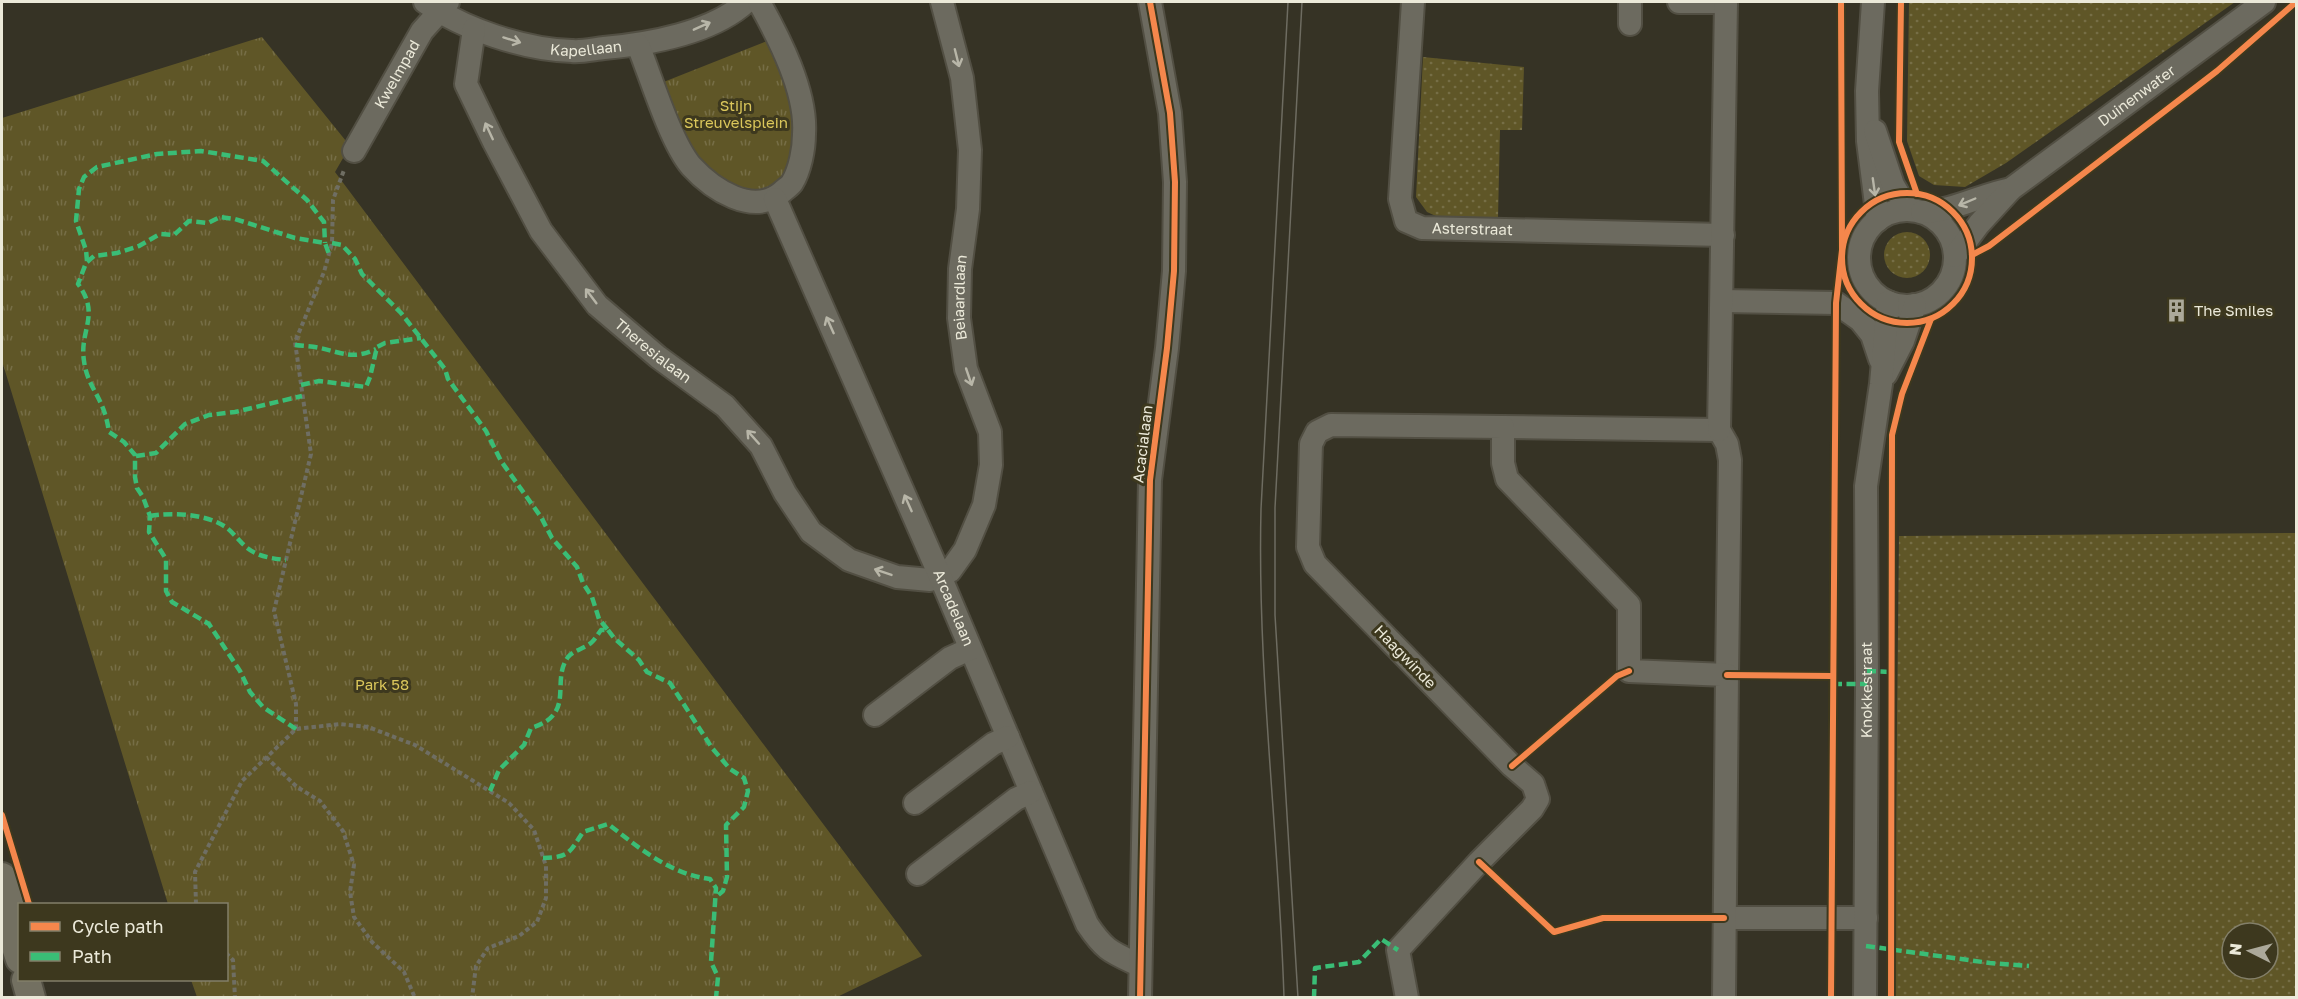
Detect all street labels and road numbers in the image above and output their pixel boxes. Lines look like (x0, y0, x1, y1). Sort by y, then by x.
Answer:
street label: Kapellaan (549, 36, 623, 59)
street label: Kwelmpad (370, 37, 423, 111)
street label: Duinenwater (2094, 61, 2179, 130)
street label: Asterstraat (1432, 218, 1513, 238)
street label: Beiaardlaan (949, 253, 970, 341)
street label: Theresialaan (612, 314, 695, 386)
street label: Acacialaan (1128, 404, 1156, 484)
street label: Arcadelaan (930, 566, 978, 648)
street label: Haagwinde (1371, 621, 1440, 692)
street label: Knokkestraat (1857, 642, 1875, 738)

